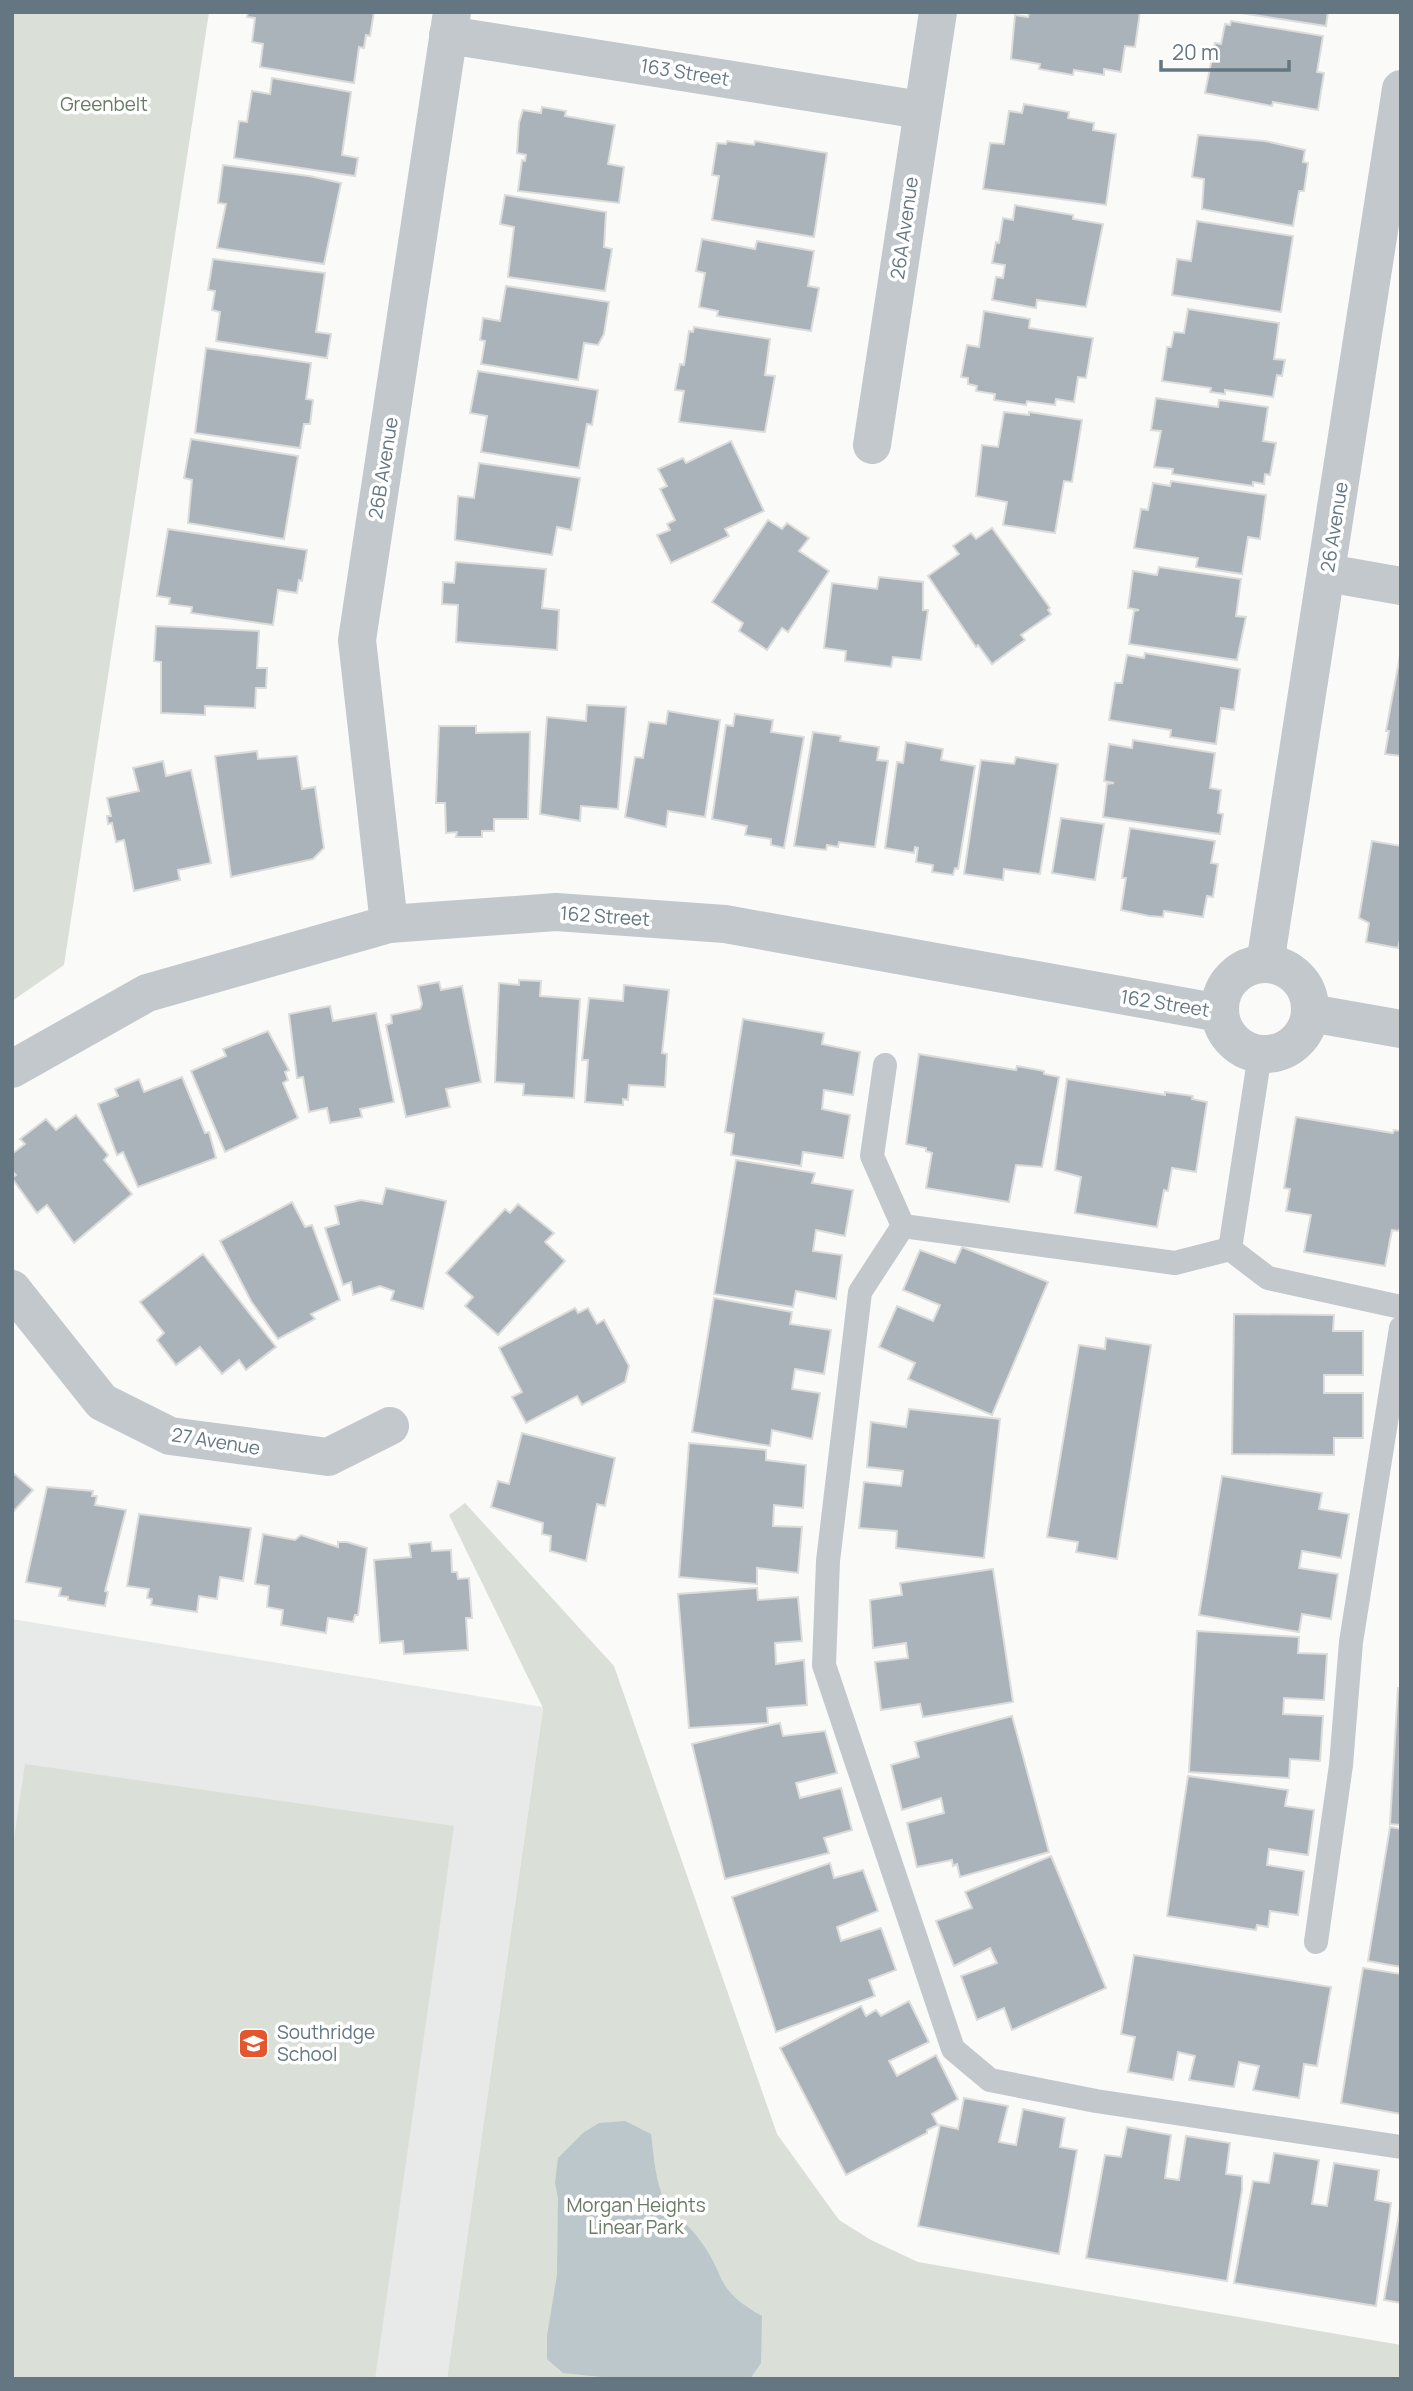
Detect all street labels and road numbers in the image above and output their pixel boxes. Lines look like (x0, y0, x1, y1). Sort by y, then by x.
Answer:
street label: 163 Street (639, 52, 731, 92)
street label: 26A Avenue (884, 175, 924, 281)
street label: 26B Avenue (362, 415, 404, 521)
street label: 26 Avenue (1314, 480, 1354, 574)
street label: 162 Street (559, 900, 651, 932)
street label: 162 Street (1119, 983, 1211, 1023)
street label: 27 Avenue (170, 1421, 262, 1461)

